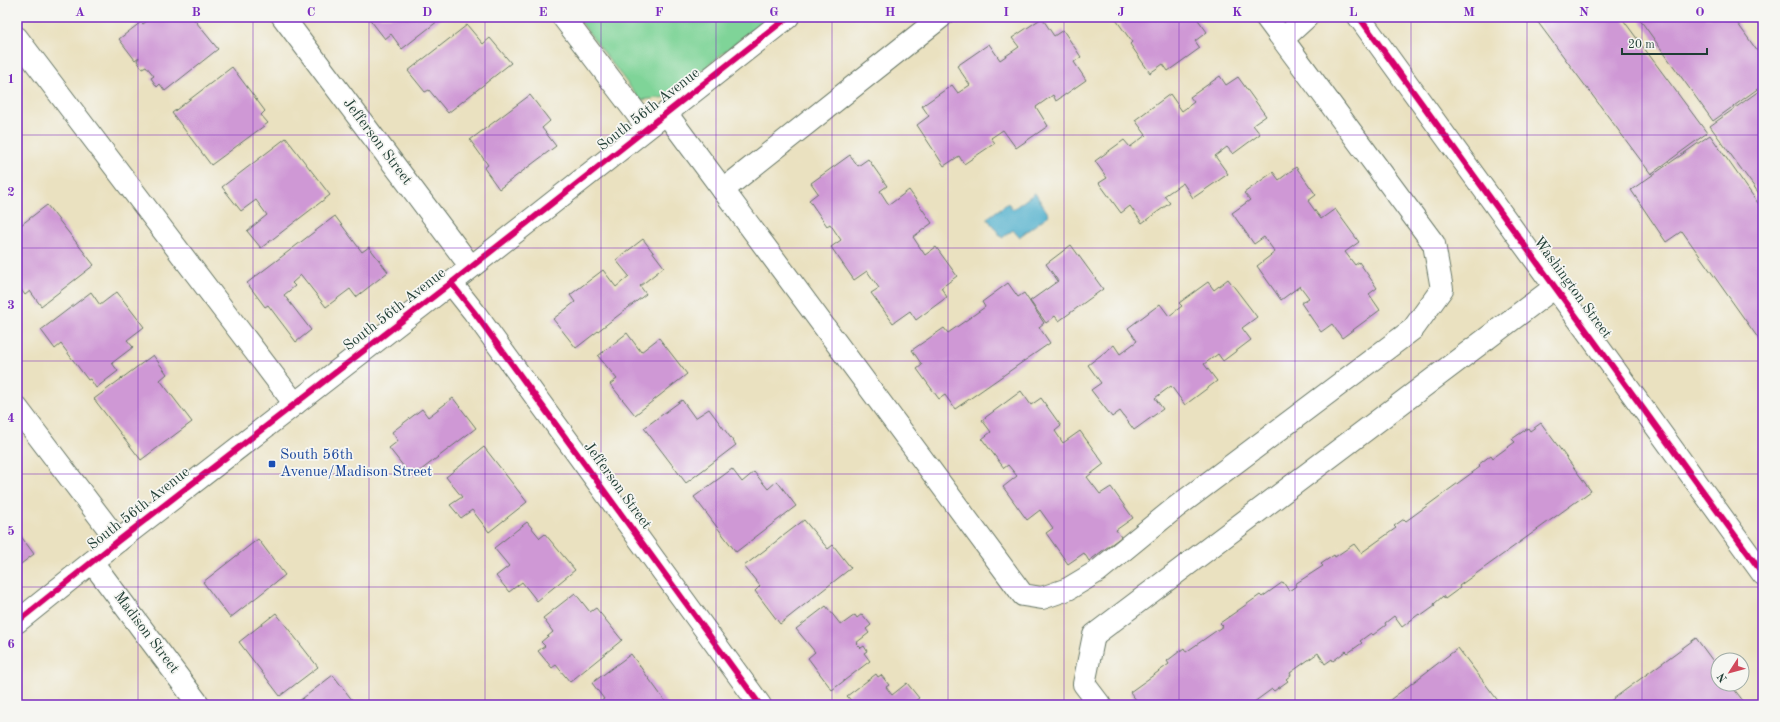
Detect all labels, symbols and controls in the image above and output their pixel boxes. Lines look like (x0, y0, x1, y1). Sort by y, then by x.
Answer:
text: A (75, 6, 85, 19)
text: B (191, 6, 201, 19)
text: C (307, 6, 315, 19)
text: D (422, 6, 432, 19)
text: E (539, 6, 548, 19)
text: F (655, 6, 664, 19)
text: G (769, 6, 779, 19)
text: H (885, 6, 896, 19)
text: I (1003, 6, 1009, 19)
text: J (1117, 6, 1125, 19)
text: K (1232, 6, 1242, 19)
text: L (1349, 6, 1358, 19)
text: M (1463, 6, 1475, 19)
text: N (1579, 6, 1589, 19)
text: O (1695, 6, 1705, 19)
scale bar (1622, 30, 1707, 56)
text: 20 m (1628, 39, 1655, 51)
street label: South 56th Avenue (595, 66, 703, 154)
text: 1 (7, 73, 15, 86)
street label: Jefferson Street (340, 96, 414, 188)
text: 2 (7, 186, 15, 199)
street label: Washington Street (1530, 234, 1614, 342)
street label: South 56th Avenue (341, 266, 449, 354)
text: 3 (7, 299, 15, 312)
text: 4 (7, 412, 15, 425)
street label: Jefferson Street (580, 440, 654, 532)
place label: South 56th Avenue/Madison Street (280, 448, 432, 480)
marker: South 56th Avenue/Madison Street (267, 459, 277, 469)
street label: South 56th Avenue (85, 465, 193, 553)
text: 5 (7, 525, 15, 538)
street label: Madison Street (111, 589, 181, 677)
text: 6 (7, 638, 15, 651)
north arrow (1710, 652, 1750, 692)
text: N (1716, 670, 1730, 684)

